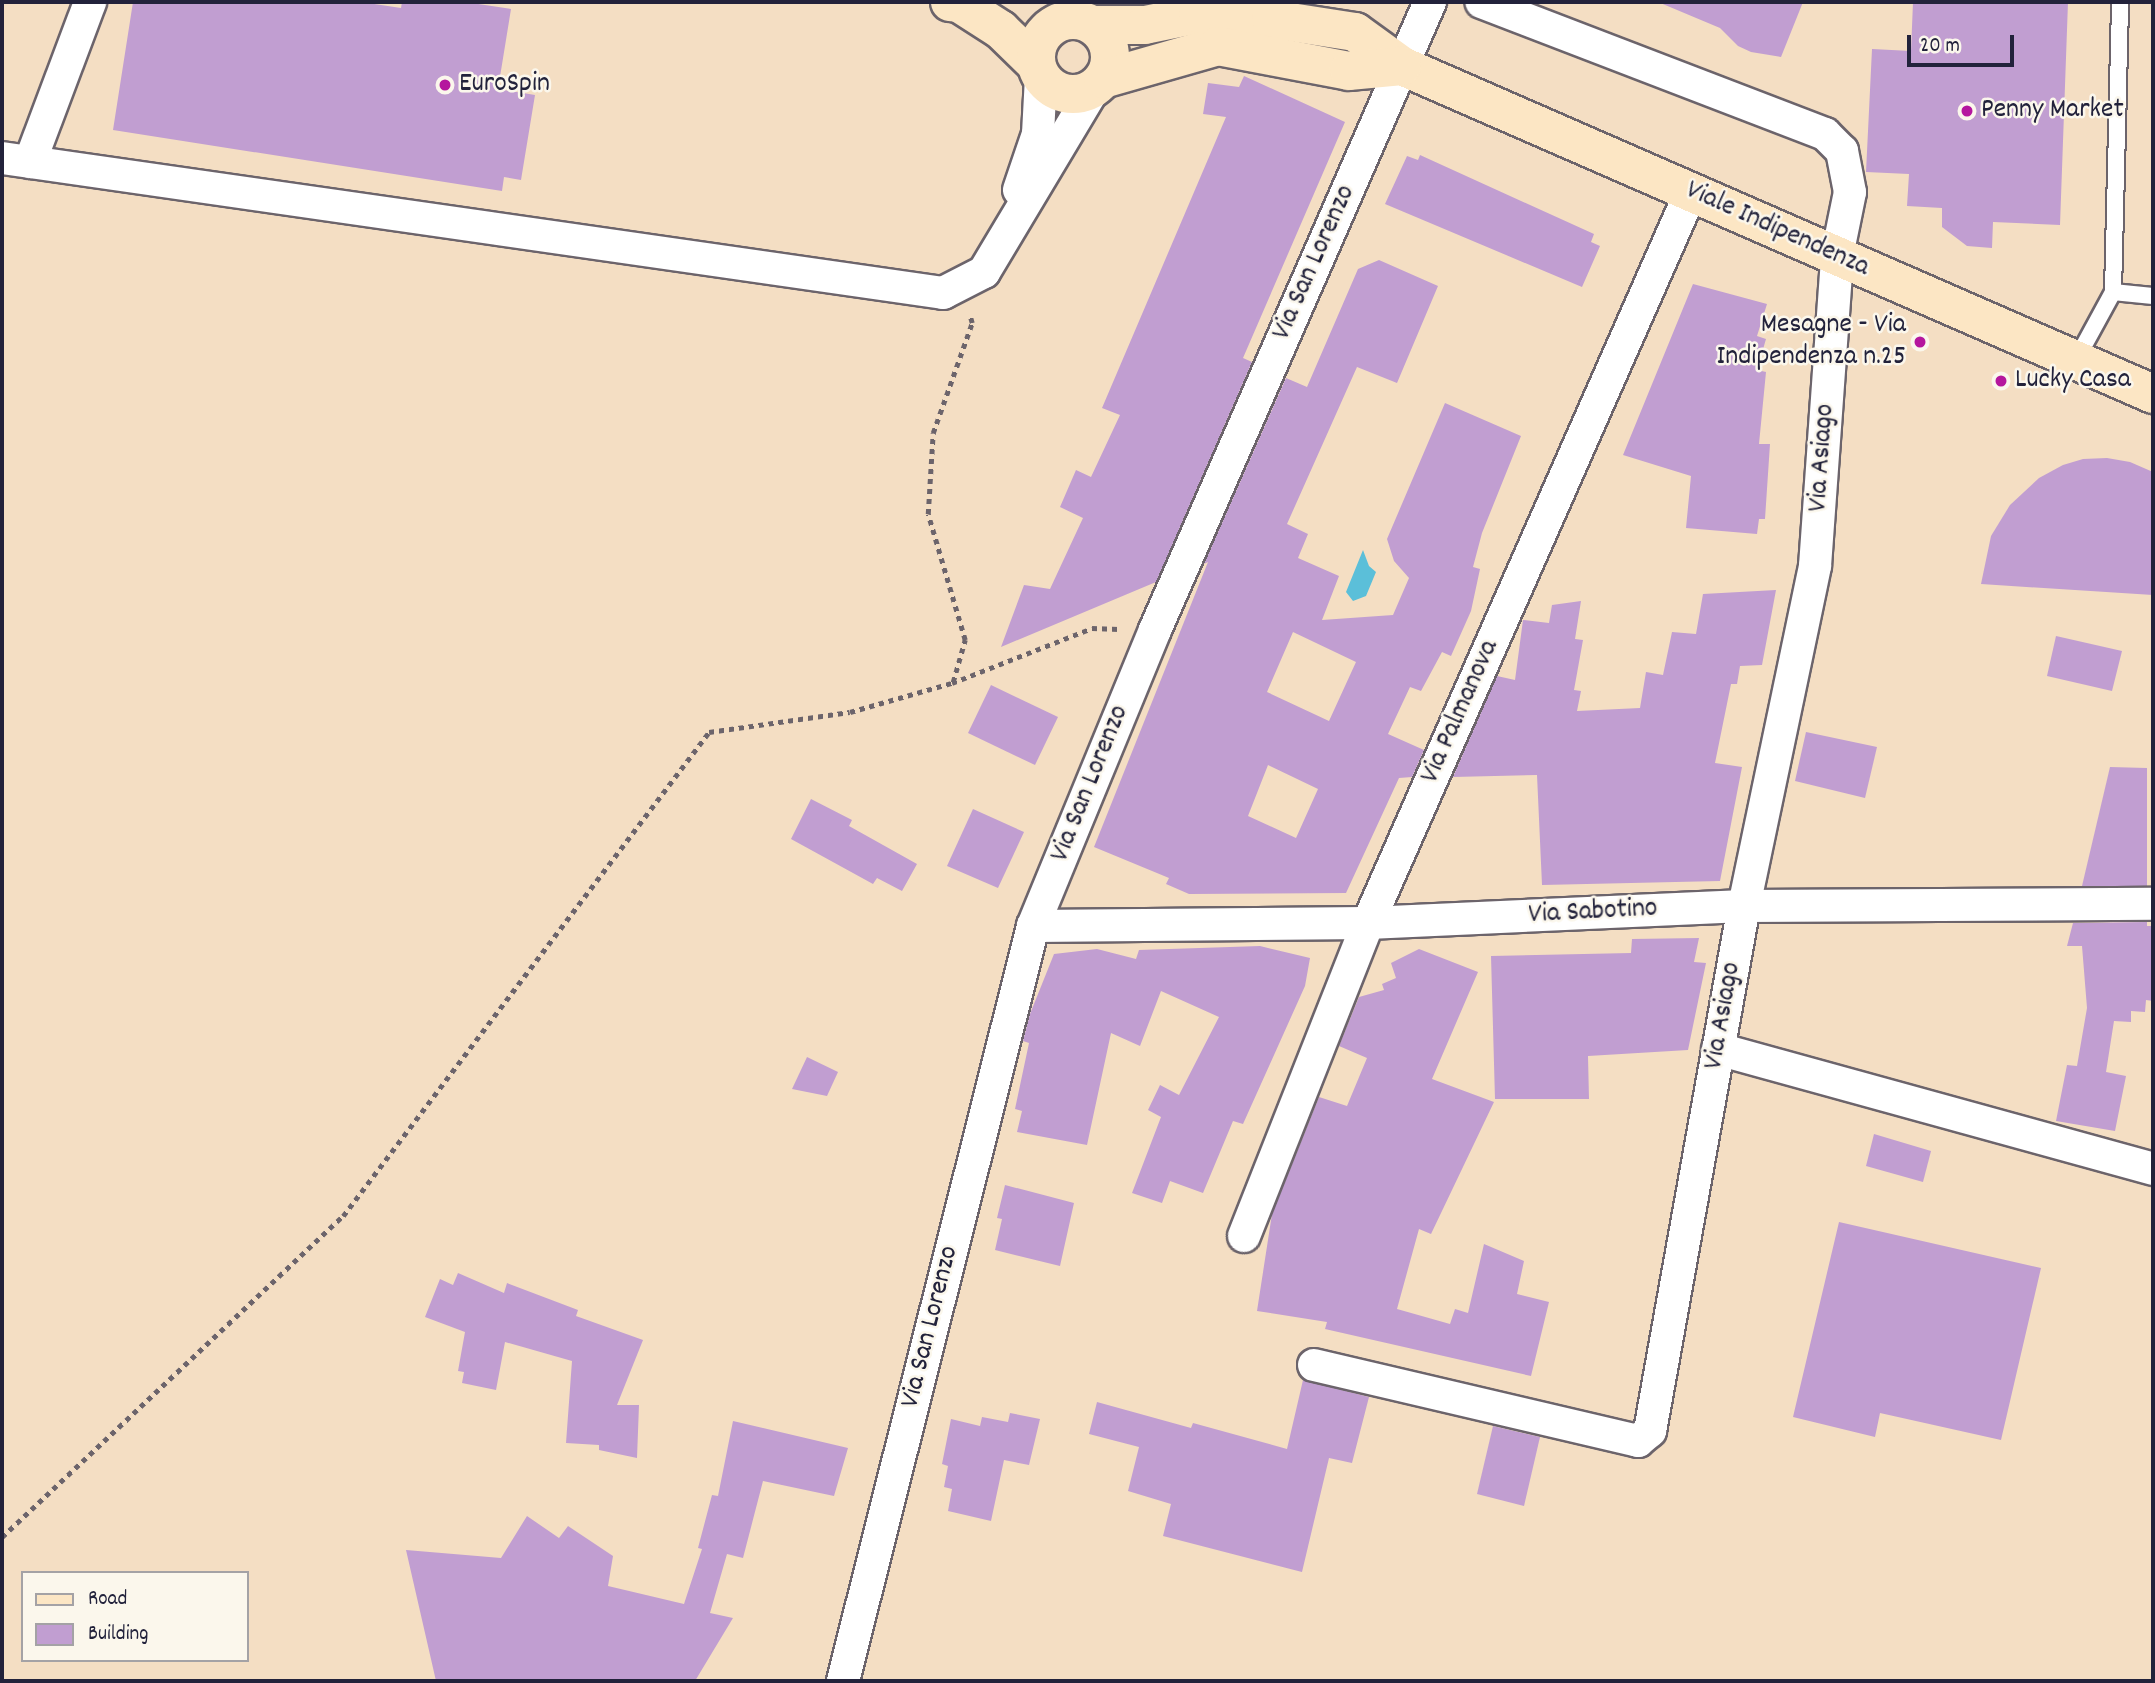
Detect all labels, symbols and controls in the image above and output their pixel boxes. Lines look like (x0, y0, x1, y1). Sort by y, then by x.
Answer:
scale bar (1910, 21, 2017, 65)
text: 20 m (1920, 32, 1960, 62)
place label: EuroSpin (459, 68, 550, 102)
marker: EuroSpin (437, 77, 453, 93)
place label: Penny Market (1981, 94, 2124, 128)
marker: Penny Market (1959, 103, 1975, 119)
street label: Viale Indipendenza (1680, 175, 1874, 285)
street label: Via San Lorenzo (1266, 181, 1364, 345)
place label: Mesagne - Via Indipendenza n.25 (1717, 309, 1906, 375)
marker: Mesagne - Via Indipendenza n.25 (1912, 334, 1928, 350)
place label: Lucky Casa (2015, 364, 2131, 398)
marker: Lucky Casa (1993, 373, 2009, 389)
street label: Via Asiago (1802, 403, 1844, 513)
street label: Via Palmanova (1414, 635, 1508, 789)
street label: Via San Lorenzo (1044, 701, 1138, 867)
street label: Via Sabotino (1528, 893, 1658, 933)
street label: Via Asiago (1698, 960, 1750, 1072)
street label: Via San Lorenzo (895, 1243, 967, 1411)
legend (21, 1571, 248, 1662)
text: Road (88, 1585, 127, 1615)
text: Building (88, 1620, 148, 1650)

